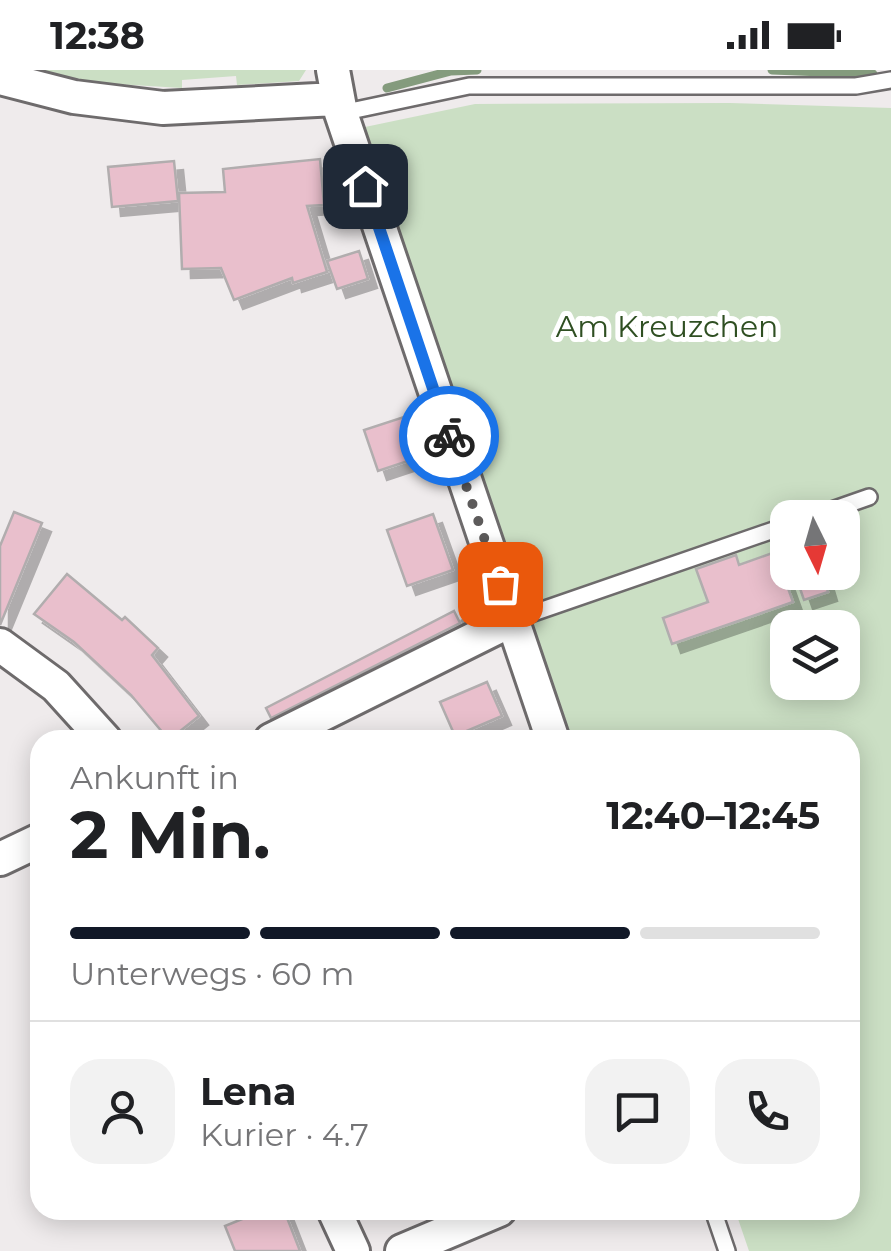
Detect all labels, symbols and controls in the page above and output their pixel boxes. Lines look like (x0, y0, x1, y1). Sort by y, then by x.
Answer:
text: 12:38 (50, 12, 145, 59)
pin (323, 144, 408, 229)
icon: home (338, 159, 393, 214)
park label: Am Kreuzchen (556, 308, 778, 345)
courier (399, 386, 499, 486)
icon: bike (422, 409, 477, 464)
north arrow (770, 500, 860, 590)
map controls (770, 500, 860, 700)
pin (458, 542, 543, 627)
icon: bag (473, 557, 528, 612)
button: layers (770, 610, 860, 700)
text: Ankunft in (70, 758, 239, 797)
text: 12:40–12:45 (606, 792, 820, 839)
text: 2 Min. (70, 795, 270, 874)
text: Unterwegs · 60 m (70, 954, 354, 993)
button: person (70, 1059, 175, 1164)
button: chat (585, 1059, 690, 1164)
button: phone (715, 1059, 820, 1164)
text: Lena (200, 1068, 297, 1115)
text: Kurier · 4.7 (200, 1115, 369, 1154)

